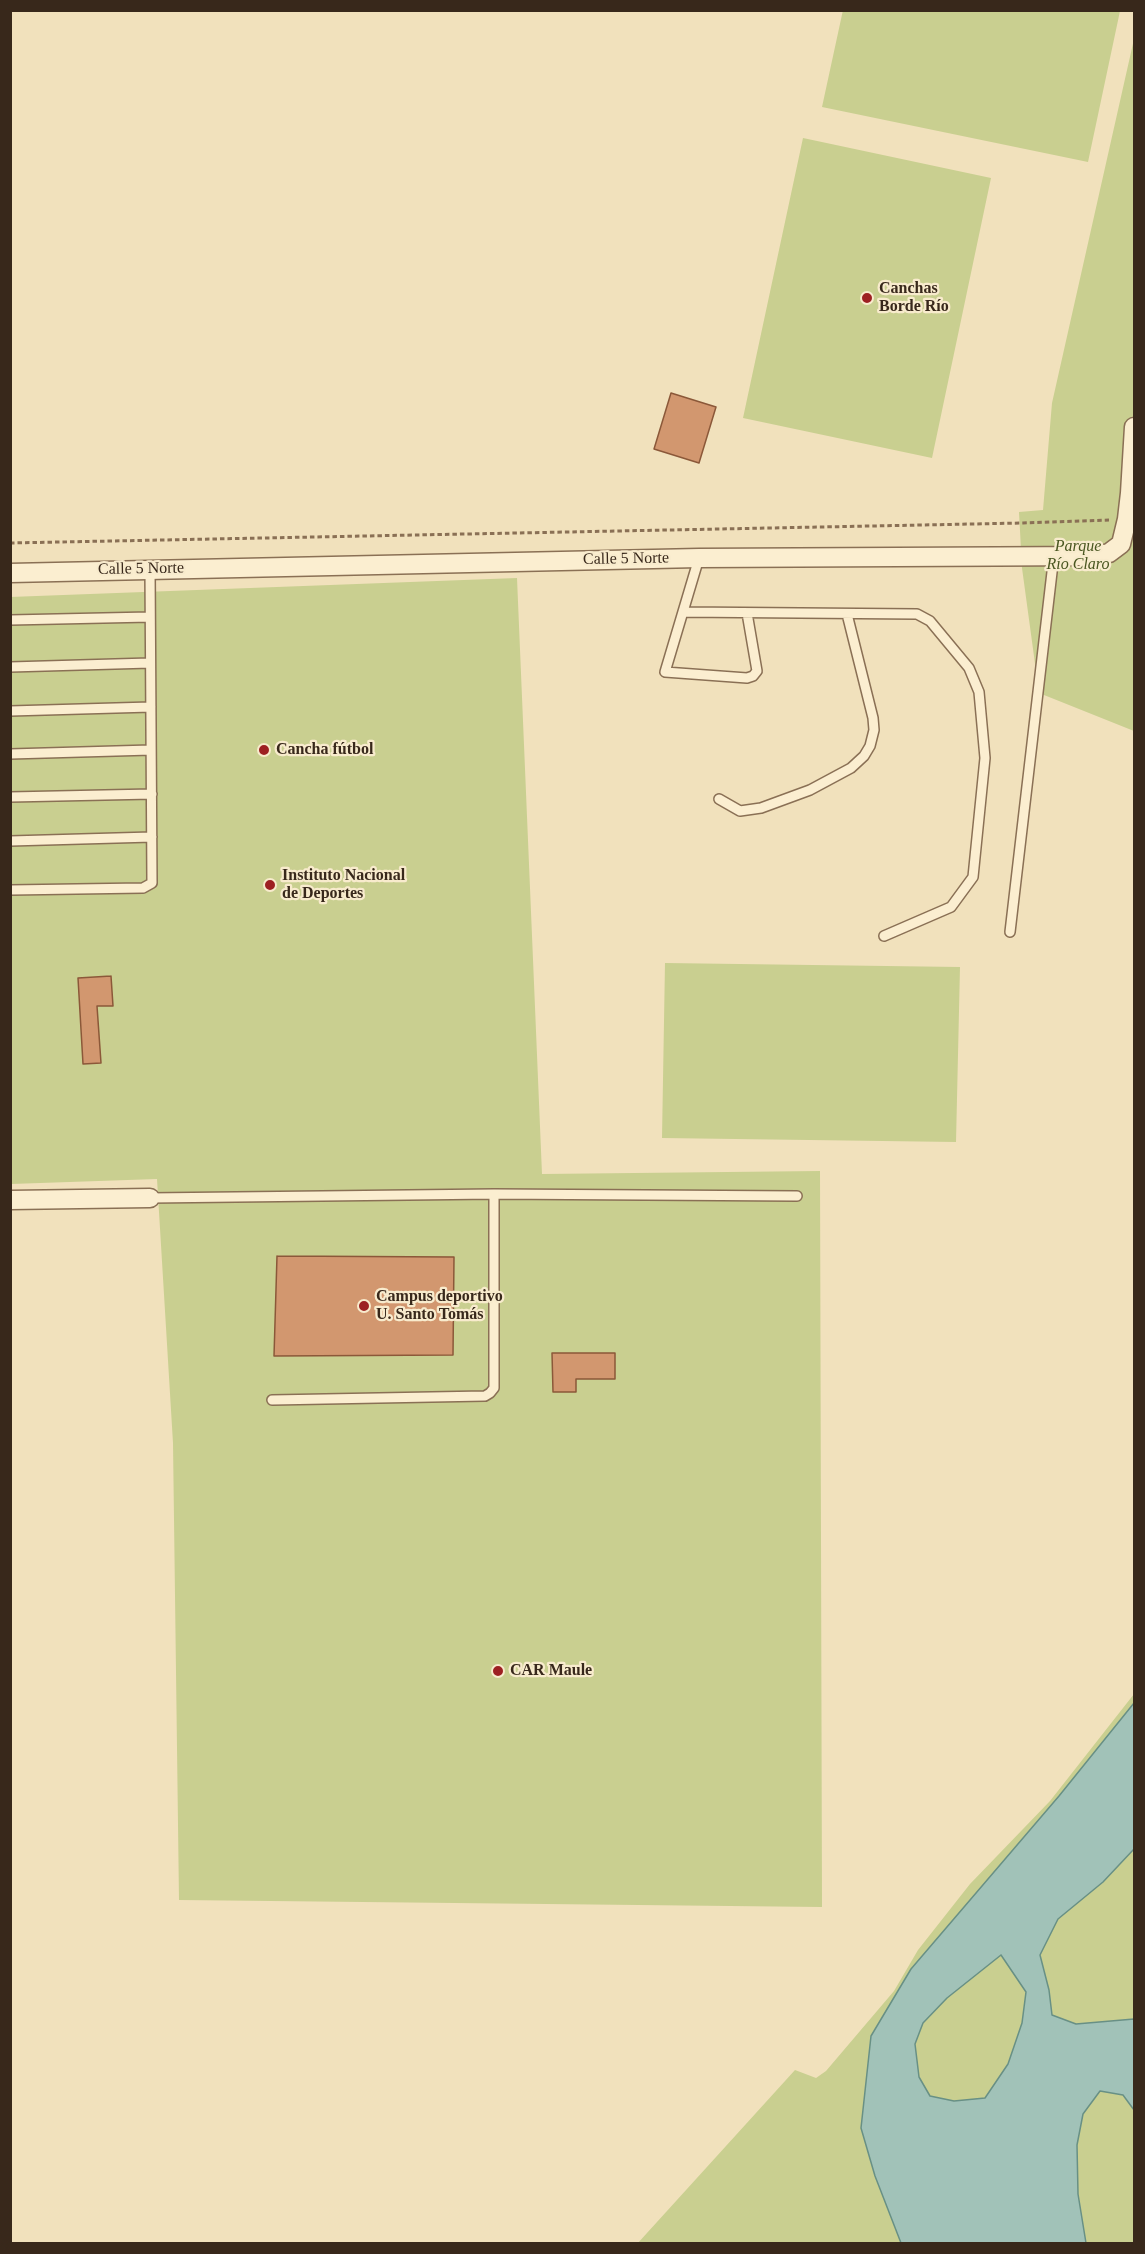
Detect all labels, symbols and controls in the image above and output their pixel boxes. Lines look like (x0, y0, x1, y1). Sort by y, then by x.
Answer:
place label: Canchas Borde Río (879, 279, 949, 317)
marker: Canchas Borde Río (860, 291, 874, 305)
park label: Parque Río Claro (1047, 537, 1109, 575)
street label: Calle 5 Norte (583, 549, 669, 569)
street label: Calle 5 Norte (98, 559, 184, 579)
place label: Cancha fútbol (276, 740, 373, 760)
marker: Cancha fútbol (257, 743, 271, 757)
place label: Instituto Nacional de Deportes (282, 866, 405, 904)
marker: Instituto Nacional de Deportes (263, 878, 277, 892)
place label: Campus deportivo U. Santo Tomás (376, 1287, 503, 1325)
marker: Campus deportivo U. Santo Tomás (357, 1299, 371, 1313)
place label: CAR Maule (510, 1661, 592, 1681)
marker: CAR Maule (491, 1664, 505, 1678)

